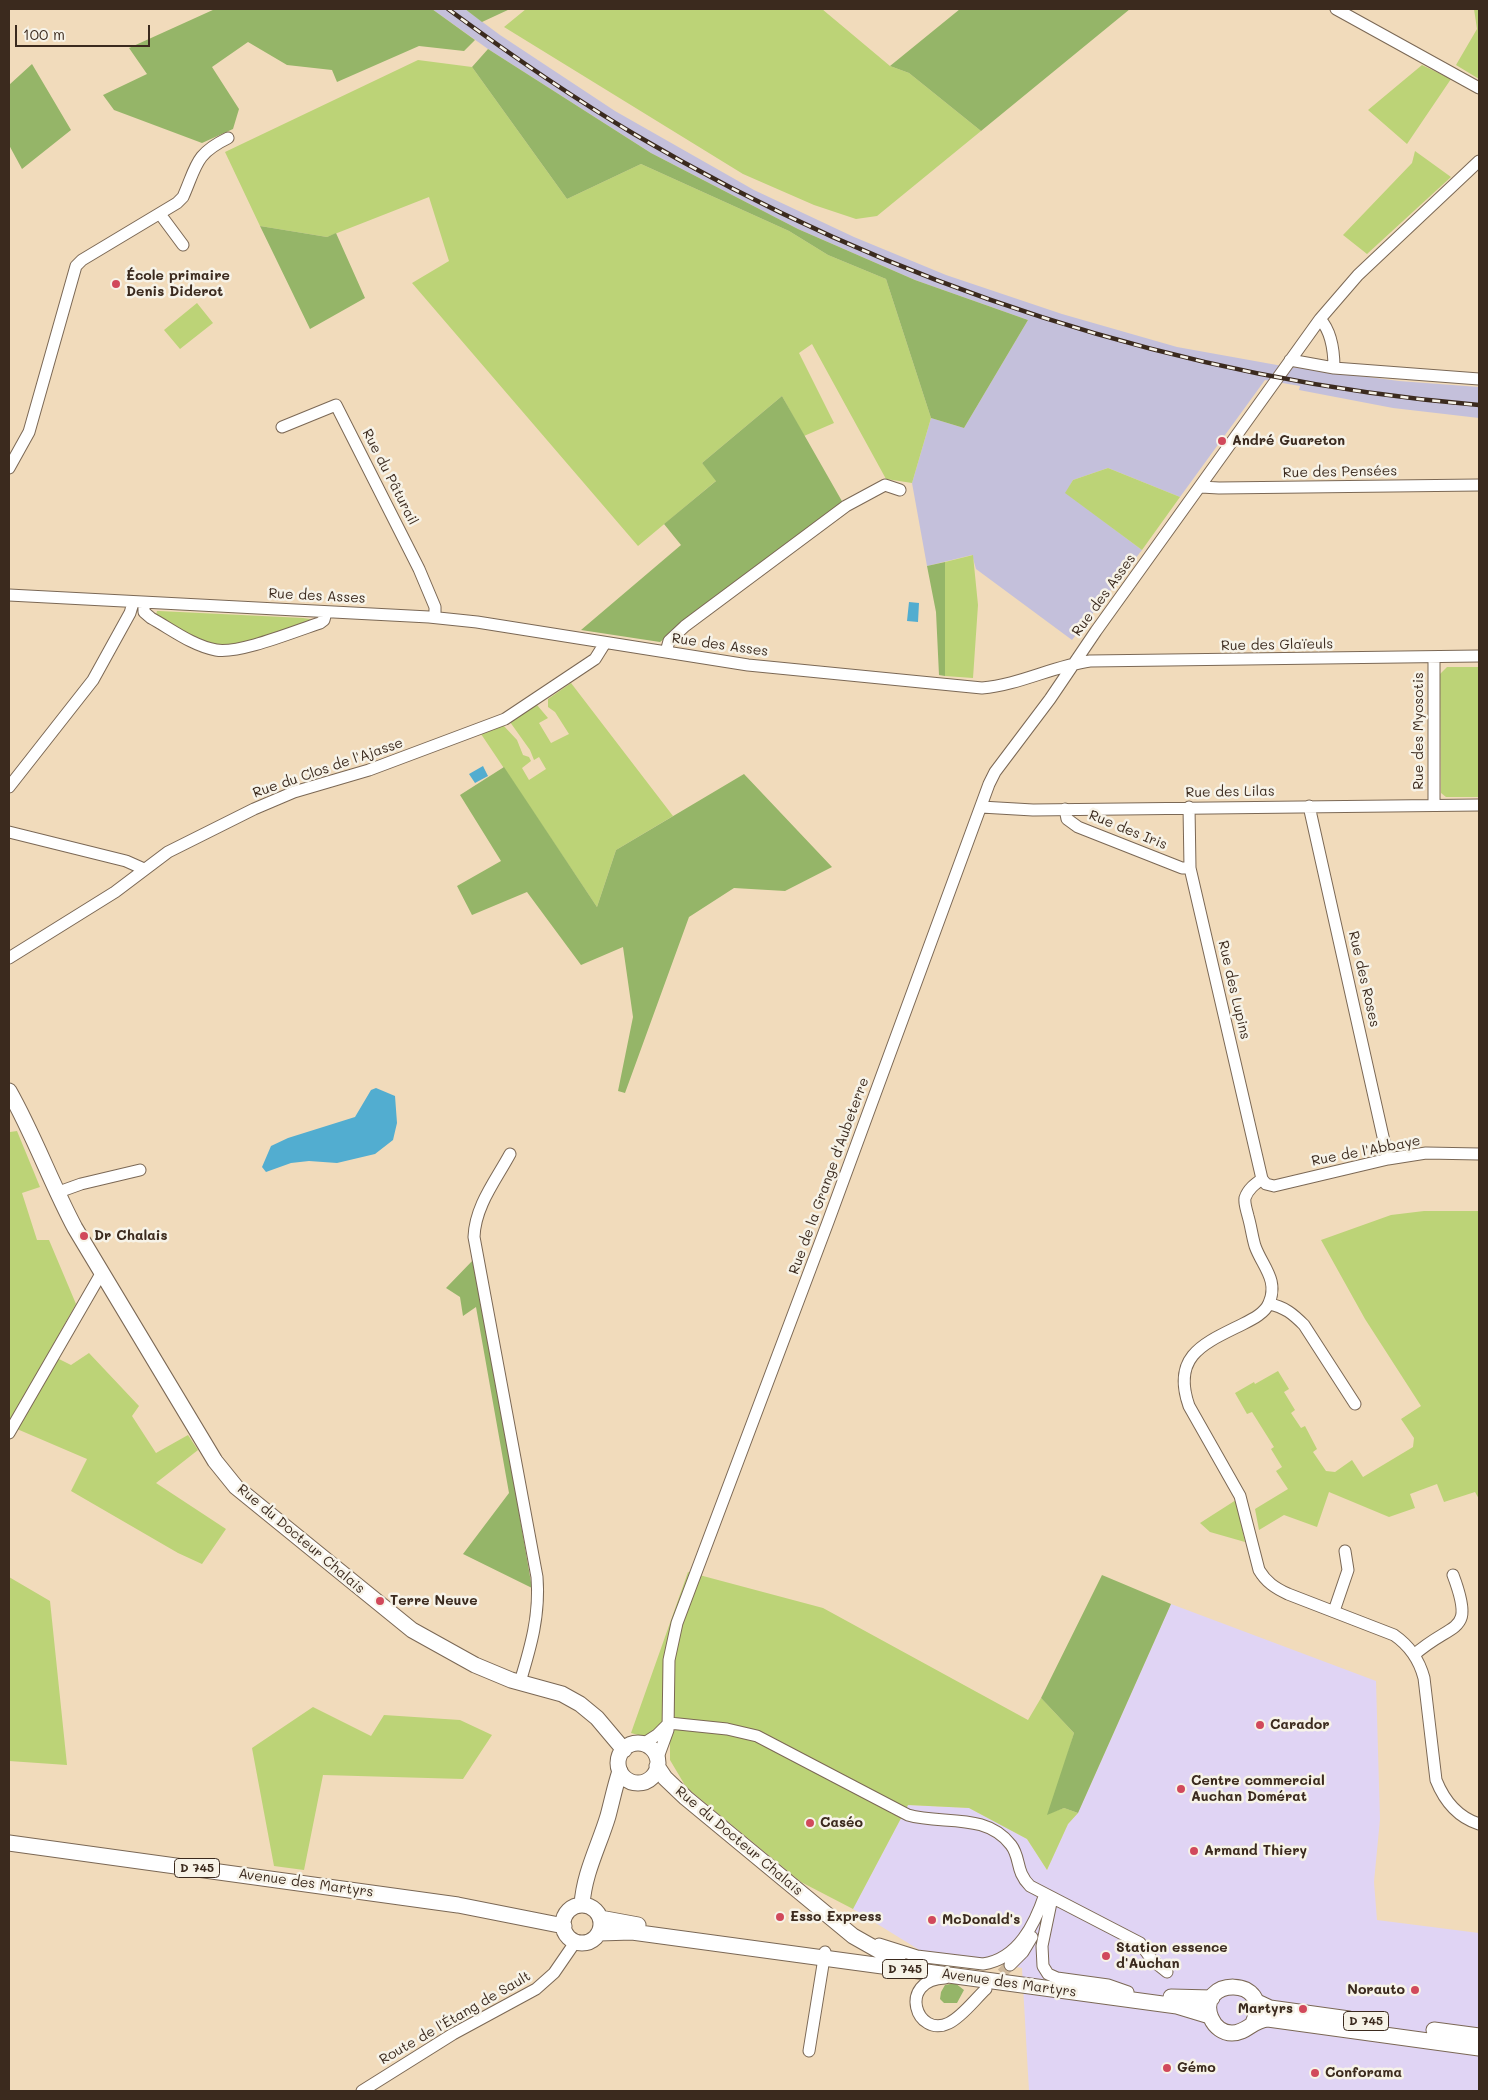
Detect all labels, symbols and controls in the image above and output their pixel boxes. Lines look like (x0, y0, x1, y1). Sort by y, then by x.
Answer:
scale bar (18, 15, 152, 47)
text: 100 m (23, 24, 65, 44)
place label: École primaire Denis Diderot (126, 268, 230, 300)
marker: École primaire Denis Diderot (110, 278, 122, 290)
street label: Rue du Pâturail (359, 426, 421, 528)
place label: André Guareton (1232, 433, 1345, 449)
marker: André Guareton (1216, 435, 1228, 447)
street label: Rue des Pensées (1283, 463, 1397, 481)
street label: Rue des Asses (1069, 551, 1139, 639)
street label: Rue des Asses (268, 585, 366, 607)
street label: Rue des Asses (671, 630, 769, 660)
street label: Rue des Glaïeuls (1221, 636, 1333, 654)
street label: Rue des Myosotis (1411, 672, 1427, 790)
street label: Rue du Clos de l'Ajasse (251, 734, 405, 802)
street label: Rue des Lilas (1185, 783, 1275, 801)
street label: Rue des Iris (1086, 807, 1170, 853)
street label: Rue des Roses (1345, 929, 1383, 1029)
street label: Rue des Lupins (1214, 939, 1254, 1041)
street label: Rue de la Grange d'Aubeterre (786, 1075, 872, 1277)
street label: Rue de l'Abbaye (1310, 1132, 1422, 1170)
place label: Dr Chalais (94, 1228, 168, 1244)
marker: Dr Chalais (78, 1230, 90, 1242)
street label: Rue du Docteur Chalais (234, 1481, 368, 1597)
place label: Terre Neuve (390, 1593, 478, 1609)
marker: Terre Neuve (374, 1595, 386, 1607)
place label: Carador (1270, 1717, 1330, 1733)
marker: Carador (1254, 1719, 1266, 1731)
place label: Centre commercial Auchan Domérat (1191, 1773, 1325, 1805)
street label: Rue du Docteur Chalais (672, 1783, 806, 1899)
marker: Centre commercial Auchan Domérat (1175, 1783, 1187, 1795)
place label: Caséo (820, 1815, 863, 1831)
marker: Caséo (804, 1817, 816, 1829)
place label: Armand Thiery (1204, 1843, 1307, 1859)
marker: Armand Thiery (1188, 1845, 1200, 1857)
road number: D 745 (174, 1859, 220, 1878)
street label: Avenue des Martyrs (238, 1865, 374, 1901)
place label: Esso Express (790, 1909, 882, 1925)
marker: Esso Express (774, 1911, 786, 1923)
place label: McDonald's (942, 1912, 1020, 1928)
marker: McDonald's (926, 1914, 938, 1926)
place label: Station essence d'Auchan (1116, 1940, 1228, 1972)
marker: Station essence d'Auchan (1100, 1950, 1112, 1962)
road number: D 745 (882, 1960, 928, 1978)
street label: Avenue des Martyrs (941, 1965, 1077, 2001)
street label: Route de l'Étang de Sault (376, 1968, 534, 2068)
place label: Norauto (1347, 1982, 1405, 1998)
marker: Norauto (1409, 1984, 1421, 1996)
place label: Martyrs (1238, 2001, 1293, 2017)
marker: Martyrs (1297, 2003, 1309, 2015)
road number: D 745 (1344, 2012, 1388, 2030)
place label: Gémo (1177, 2060, 1216, 2076)
marker: Gémo (1161, 2062, 1173, 2074)
place label: Conforama (1325, 2065, 1402, 2081)
marker: Conforama (1309, 2067, 1321, 2079)

